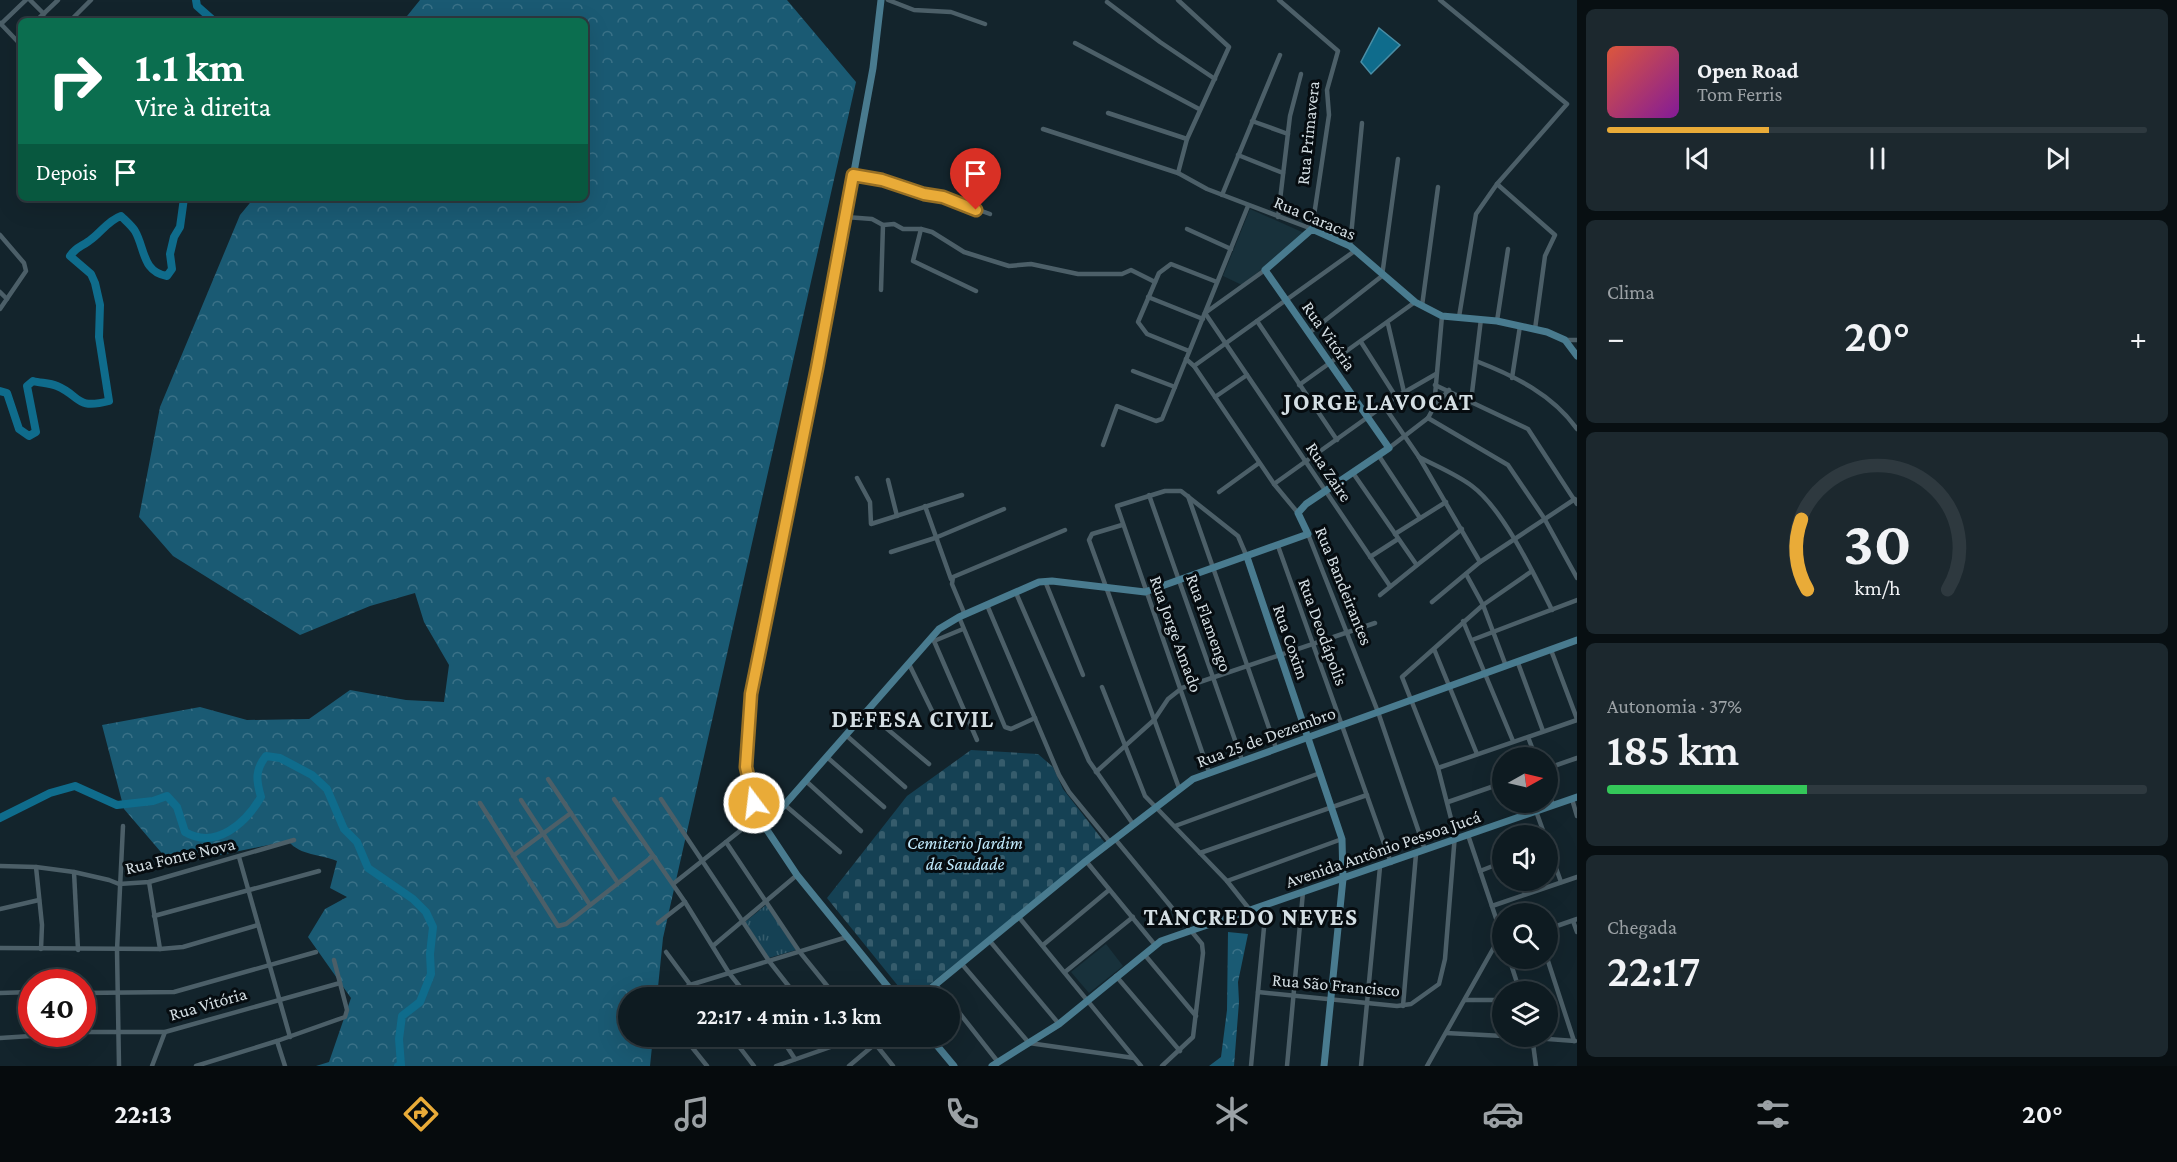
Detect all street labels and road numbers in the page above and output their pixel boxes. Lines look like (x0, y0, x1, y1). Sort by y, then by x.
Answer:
street label: Rua Primavera (1293, 80, 1323, 186)
street label: Rua Caracas (1271, 192, 1359, 244)
street label: Rua Vitória (1298, 298, 1360, 374)
street label: Rua Zaire (1302, 438, 1356, 506)
street label: Rua Bandeirantes (1311, 524, 1377, 648)
street label: Rua Flamengo (1182, 571, 1236, 675)
street label: Rua Jorge Amado (1146, 573, 1206, 695)
street label: Rua Deodápolis (1294, 576, 1352, 688)
street label: Rua Coxim (1269, 602, 1313, 683)
street label: Rua 25 de Dezembro (1194, 703, 1338, 771)
street label: Avenida Antônio Pessoa Jucá (1283, 806, 1483, 892)
street label: Rua Fonte Nova (123, 834, 237, 878)
street label: Rua São Francisco (1271, 969, 1401, 1001)
street label: Rua Vitória (167, 983, 249, 1025)

